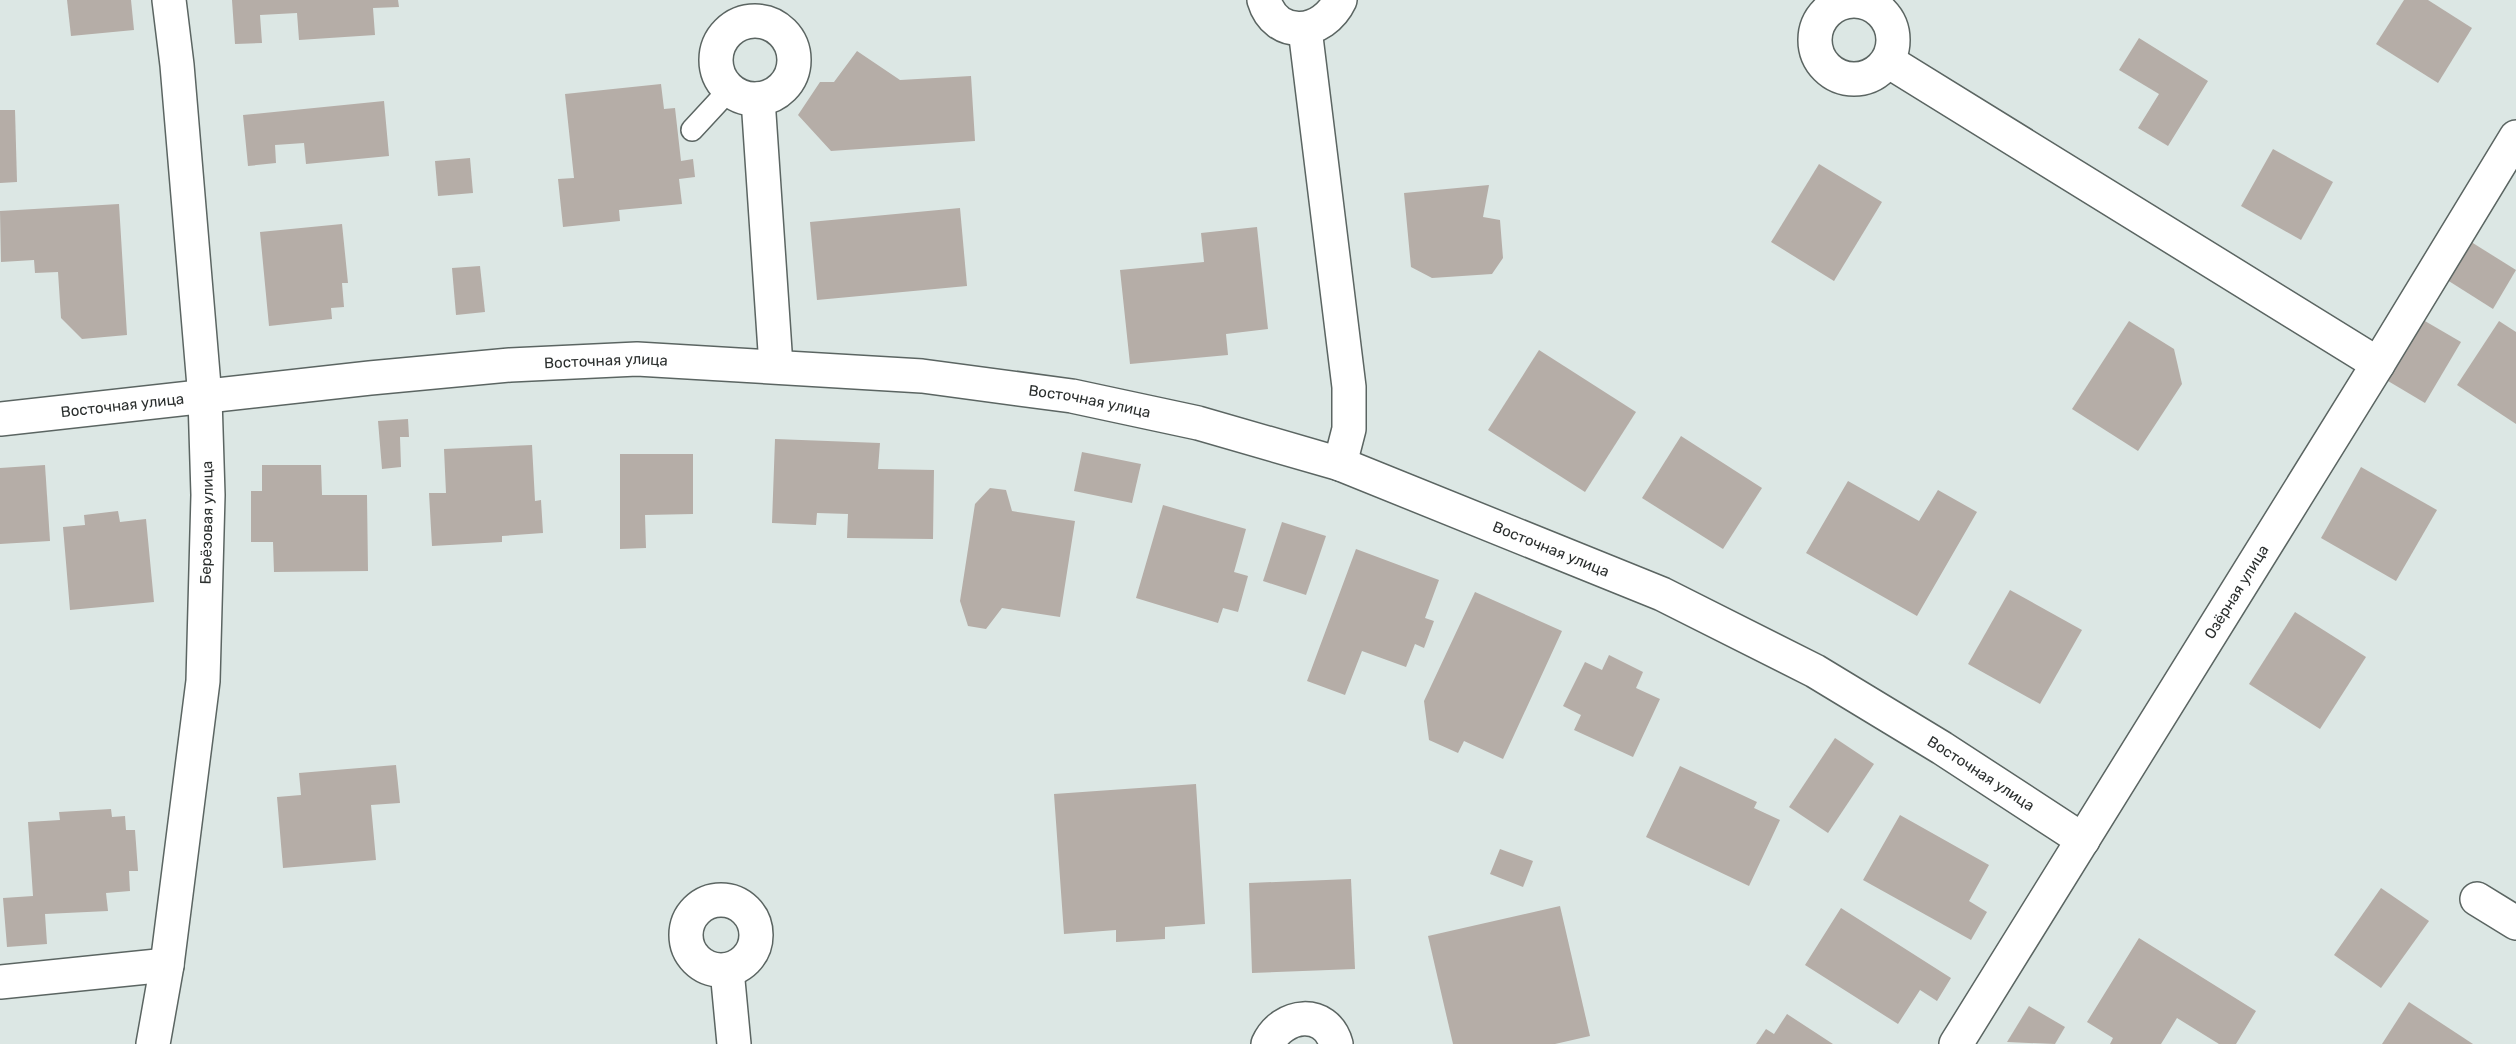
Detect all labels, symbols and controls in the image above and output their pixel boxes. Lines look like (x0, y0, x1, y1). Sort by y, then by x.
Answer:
street label: Восточная улица (544, 350, 668, 372)
street label: Восточная улица (1027, 381, 1152, 422)
street label: Восточная улица (60, 390, 185, 421)
street label: Берёзовая улица (197, 461, 217, 584)
street label: Восточная улица (1490, 518, 1612, 581)
street label: Озёрная улица (2200, 541, 2273, 642)
street label: Восточная улица (1924, 732, 2038, 815)

